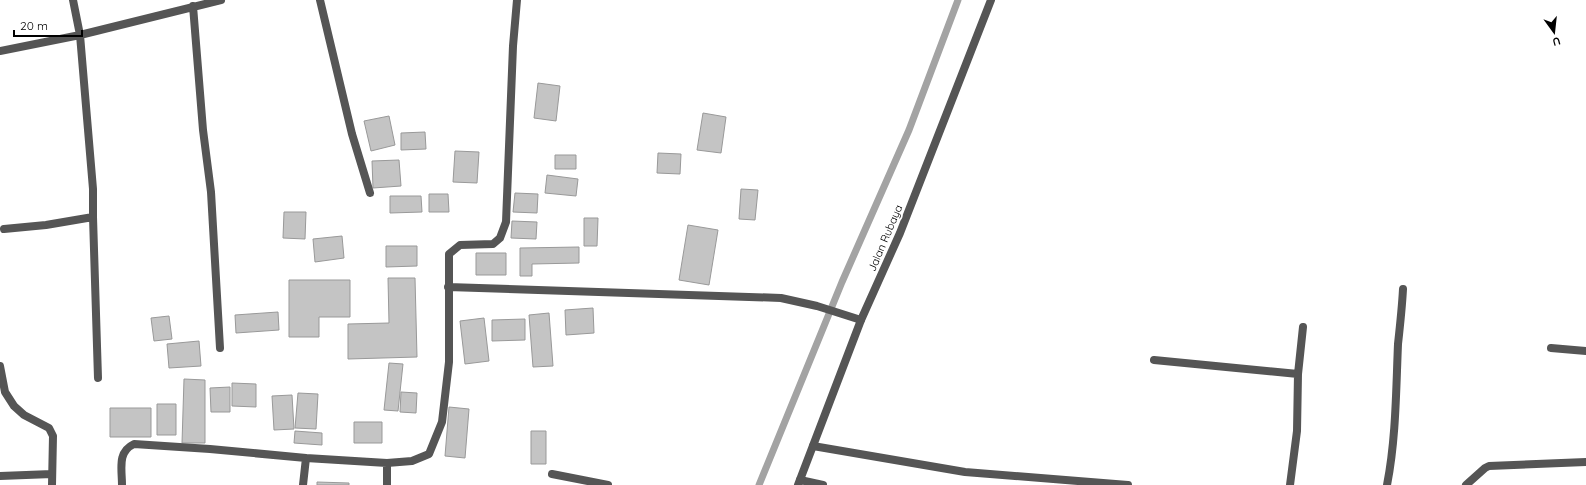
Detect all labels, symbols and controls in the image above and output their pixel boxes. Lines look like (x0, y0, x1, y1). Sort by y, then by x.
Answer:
scale bar (14, 12, 82, 38)
north arrow (1534, 12, 1574, 52)
text: 20 m (20, 18, 48, 33)
text: U (1551, 34, 1562, 49)
street label: Jalan Rubaya (865, 202, 905, 274)

